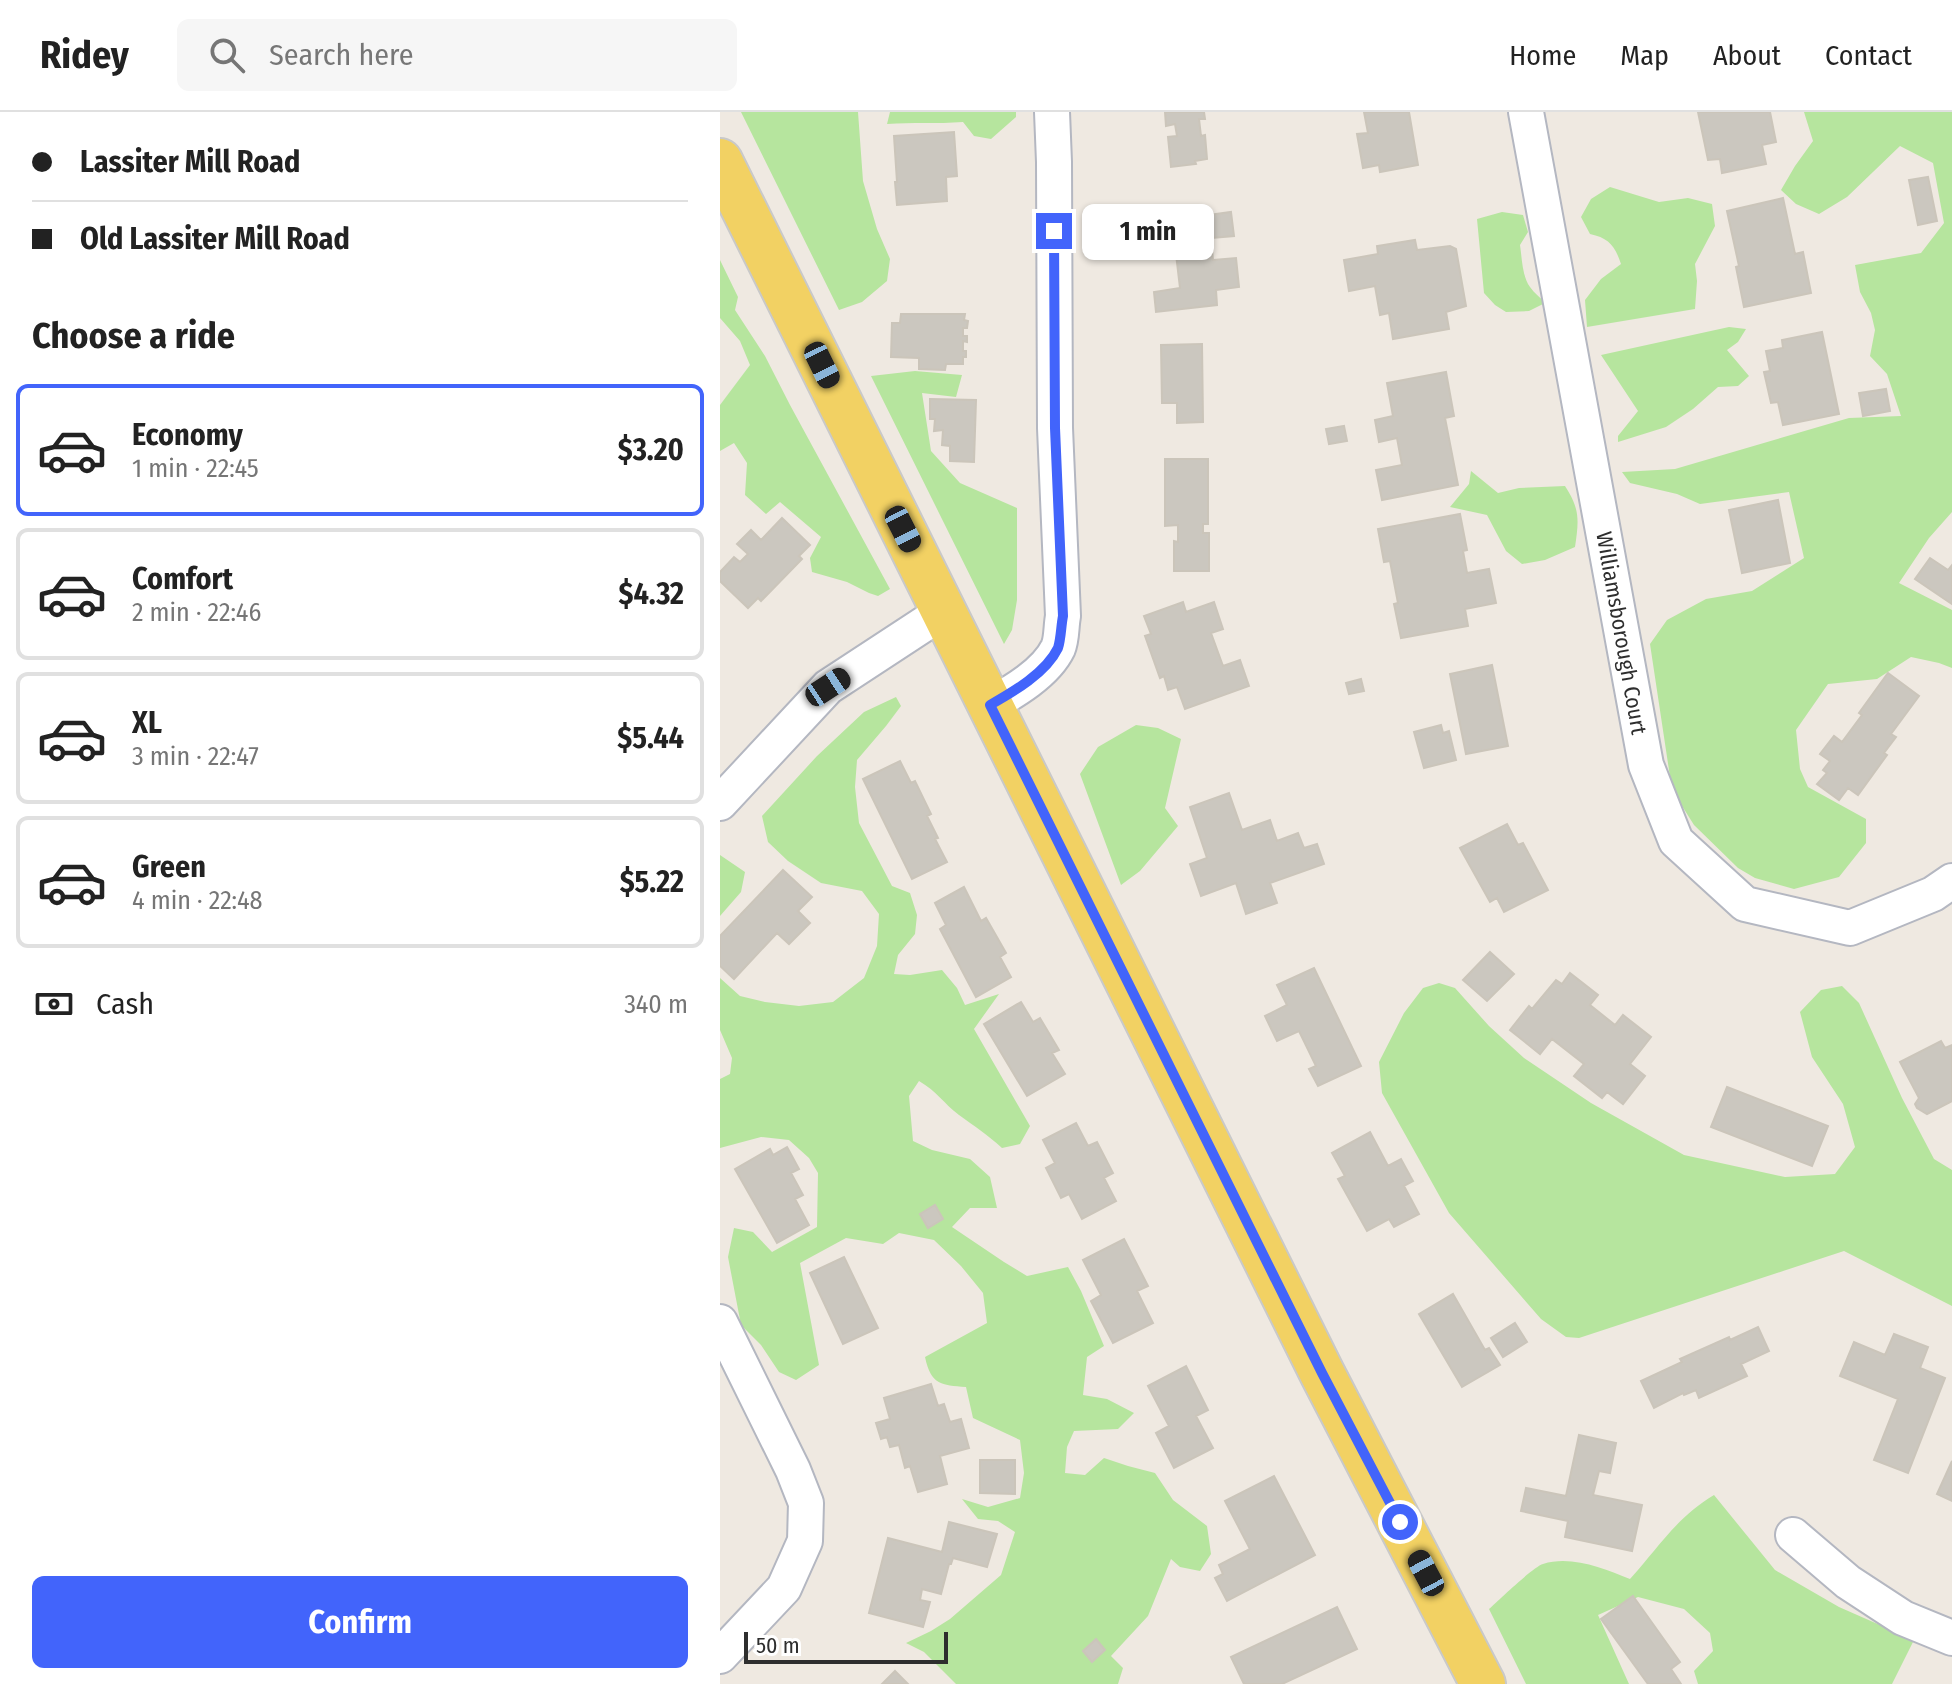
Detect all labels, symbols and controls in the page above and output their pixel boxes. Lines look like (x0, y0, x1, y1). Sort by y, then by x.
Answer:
search box (177, 19, 737, 91)
text: Ridey (40, 32, 129, 78)
icon: search (205, 33, 249, 77)
text: Search here (269, 37, 414, 73)
text: Home (1509, 39, 1576, 72)
text: Map (1620, 39, 1669, 72)
text: About (1713, 39, 1781, 72)
text: Contact (1825, 39, 1912, 72)
text: Lassiter Mill Road (80, 144, 300, 180)
callout: 1 min (1082, 203, 1214, 259)
route end (1036, 213, 1072, 249)
text: 1 min (1120, 216, 1176, 247)
text: Old Lassiter Mill Road (80, 221, 350, 257)
text: Choose a ride (32, 314, 235, 358)
car (801, 338, 843, 392)
icon: car (36, 414, 108, 486)
text: Economy (132, 417, 243, 453)
text: $3.20 (618, 432, 684, 468)
text: 1 min · 22:45 (132, 453, 259, 484)
car (881, 502, 925, 556)
street label: Williamsborough Court (1590, 530, 1653, 737)
icon: car (36, 558, 108, 630)
text: Comfort (132, 561, 233, 597)
text: $4.32 (618, 576, 684, 612)
text: 2 min · 22:46 (132, 597, 261, 628)
car (801, 664, 855, 710)
icon: car (36, 702, 108, 774)
text: XL (132, 705, 162, 741)
text: $5.44 (617, 720, 684, 756)
text: 3 min · 22:47 (132, 741, 259, 772)
icon: car (36, 846, 108, 918)
text: Green (132, 849, 206, 885)
text: $5.22 (620, 864, 684, 900)
text: 4 min · 22:48 (132, 885, 263, 916)
icon: cash (32, 982, 76, 1026)
text: Cash (96, 986, 154, 1022)
text: 340 m (624, 989, 688, 1020)
route start (1382, 1504, 1418, 1540)
car (1404, 1546, 1448, 1600)
button: Confirm (32, 1576, 688, 1668)
scale bar (744, 1628, 948, 1664)
text: 50 m (756, 1632, 800, 1659)

